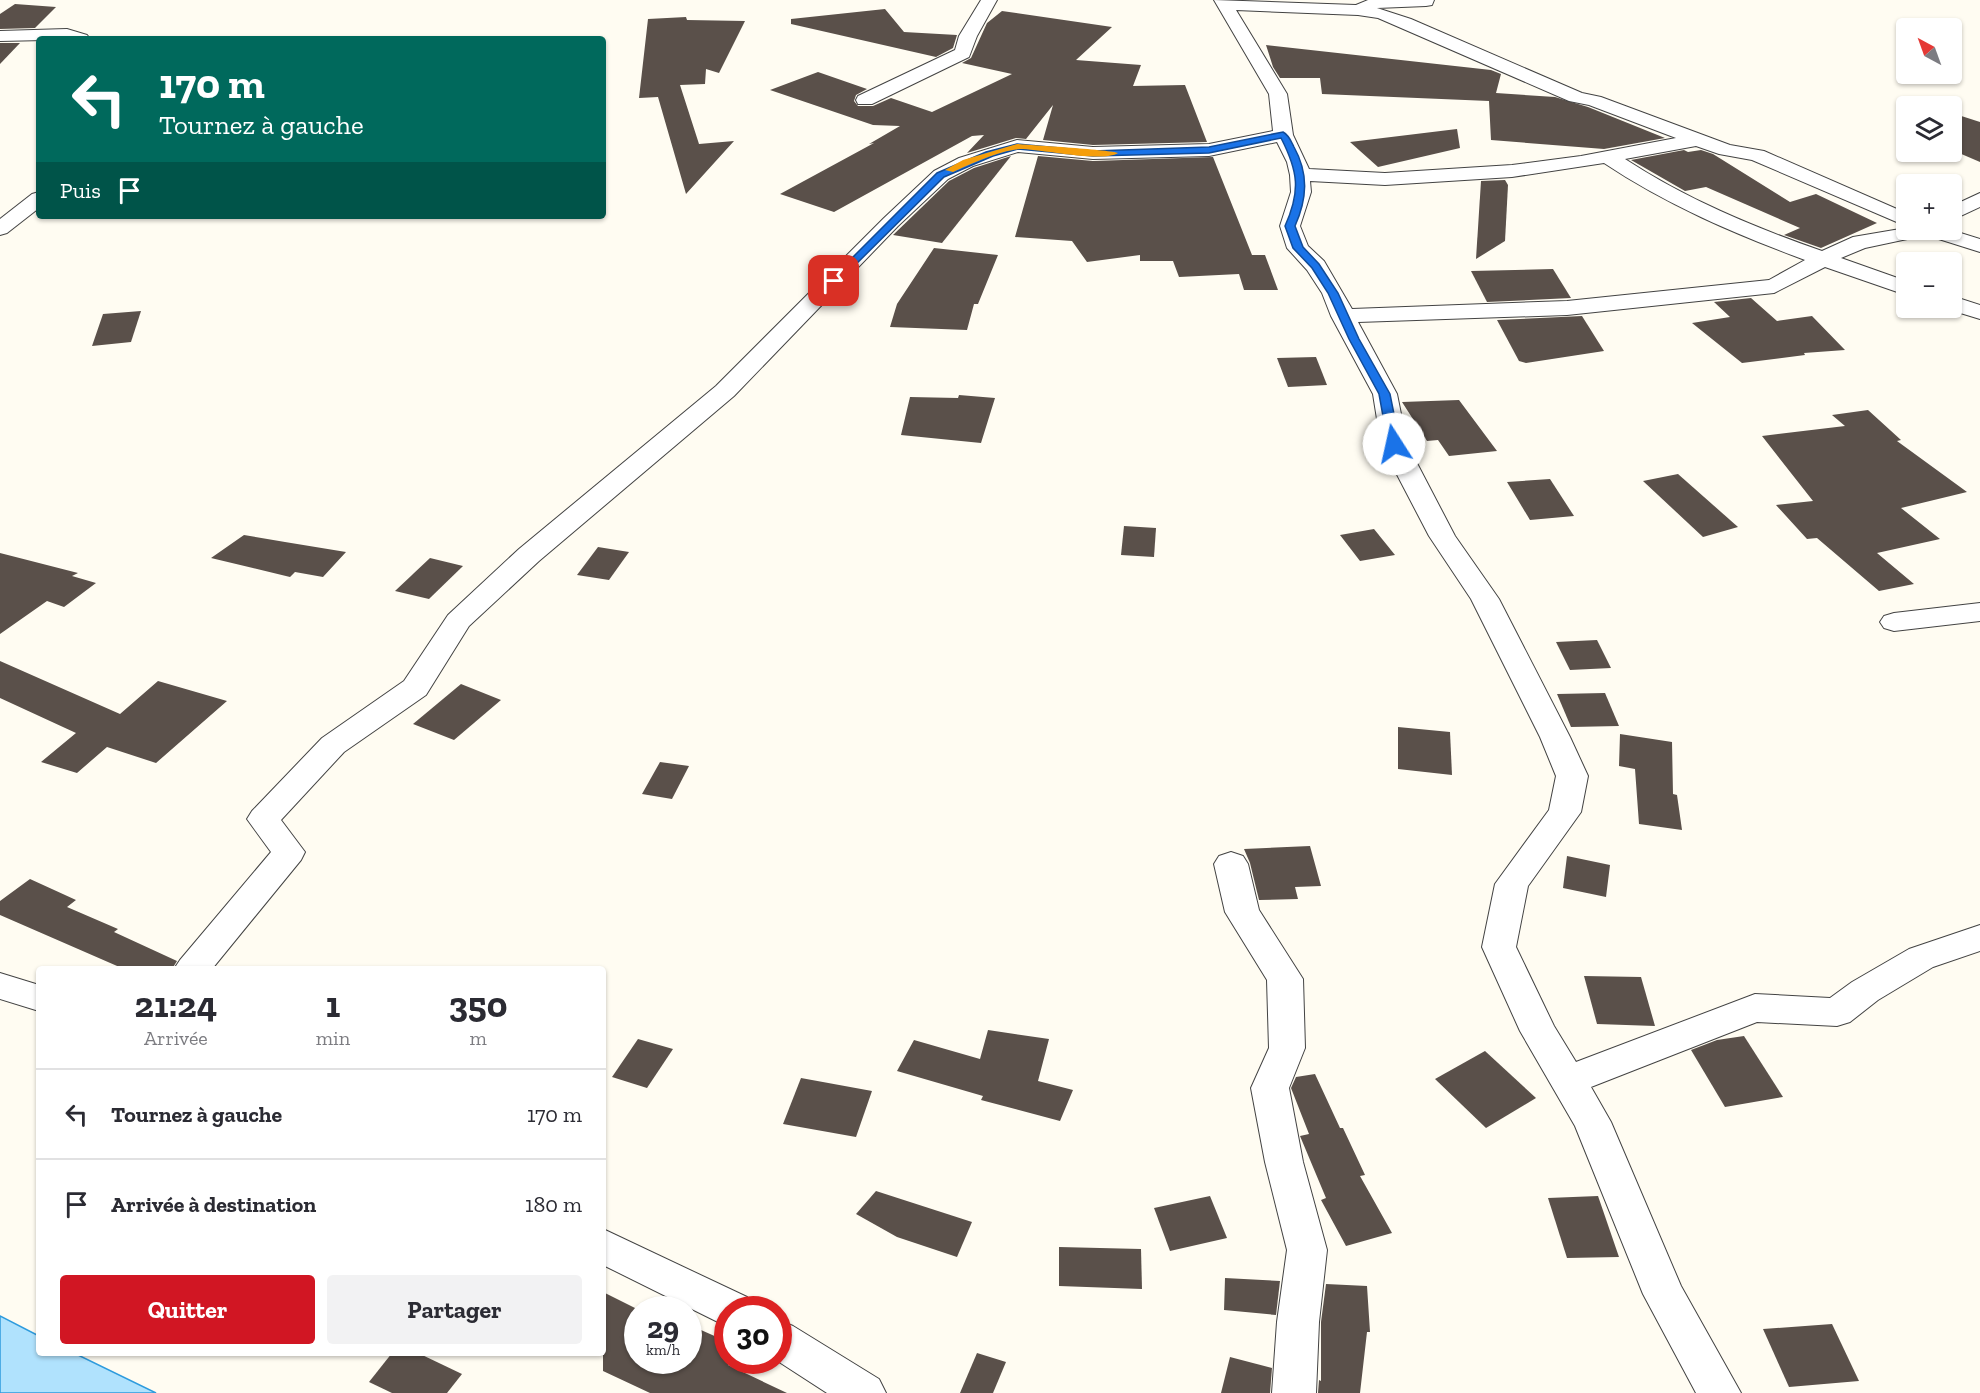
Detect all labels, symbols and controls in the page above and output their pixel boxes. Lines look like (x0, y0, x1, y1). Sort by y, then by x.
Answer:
north arrow (1896, 18, 1962, 84)
map controls (1896, 18, 1962, 318)
text: 170 m (159, 58, 265, 109)
icon: left (60, 60, 138, 138)
button: layers (1896, 96, 1962, 162)
text: Tournez à gauche (159, 109, 364, 141)
icon: arrive (113, 174, 146, 207)
button: + (1896, 174, 1962, 240)
text: Puis (60, 177, 101, 204)
button: − (1896, 252, 1962, 318)
pin (808, 255, 859, 306)
icon: arrive (817, 264, 850, 297)
position arrow (1362, 412, 1426, 476)
text: 21:24 (135, 983, 217, 1026)
text: 1 (326, 983, 340, 1026)
text: 350 (449, 983, 507, 1026)
text: Arrivée (144, 1026, 208, 1050)
text: min (316, 1026, 350, 1050)
text: m (469, 1026, 487, 1050)
icon: left (60, 1098, 93, 1131)
text: Tournez à gauche (111, 1101, 282, 1128)
text: 170 m (527, 1101, 582, 1128)
icon: arrive (60, 1188, 93, 1221)
text: Arrivée à destination (111, 1191, 316, 1218)
text: 180 m (525, 1191, 582, 1218)
button: Quitter (60, 1275, 315, 1344)
button: Partager (327, 1275, 582, 1344)
speed limit sign: 30 (714, 1296, 792, 1374)
text: 29 (647, 1310, 679, 1346)
text: km/h (646, 1341, 680, 1359)

